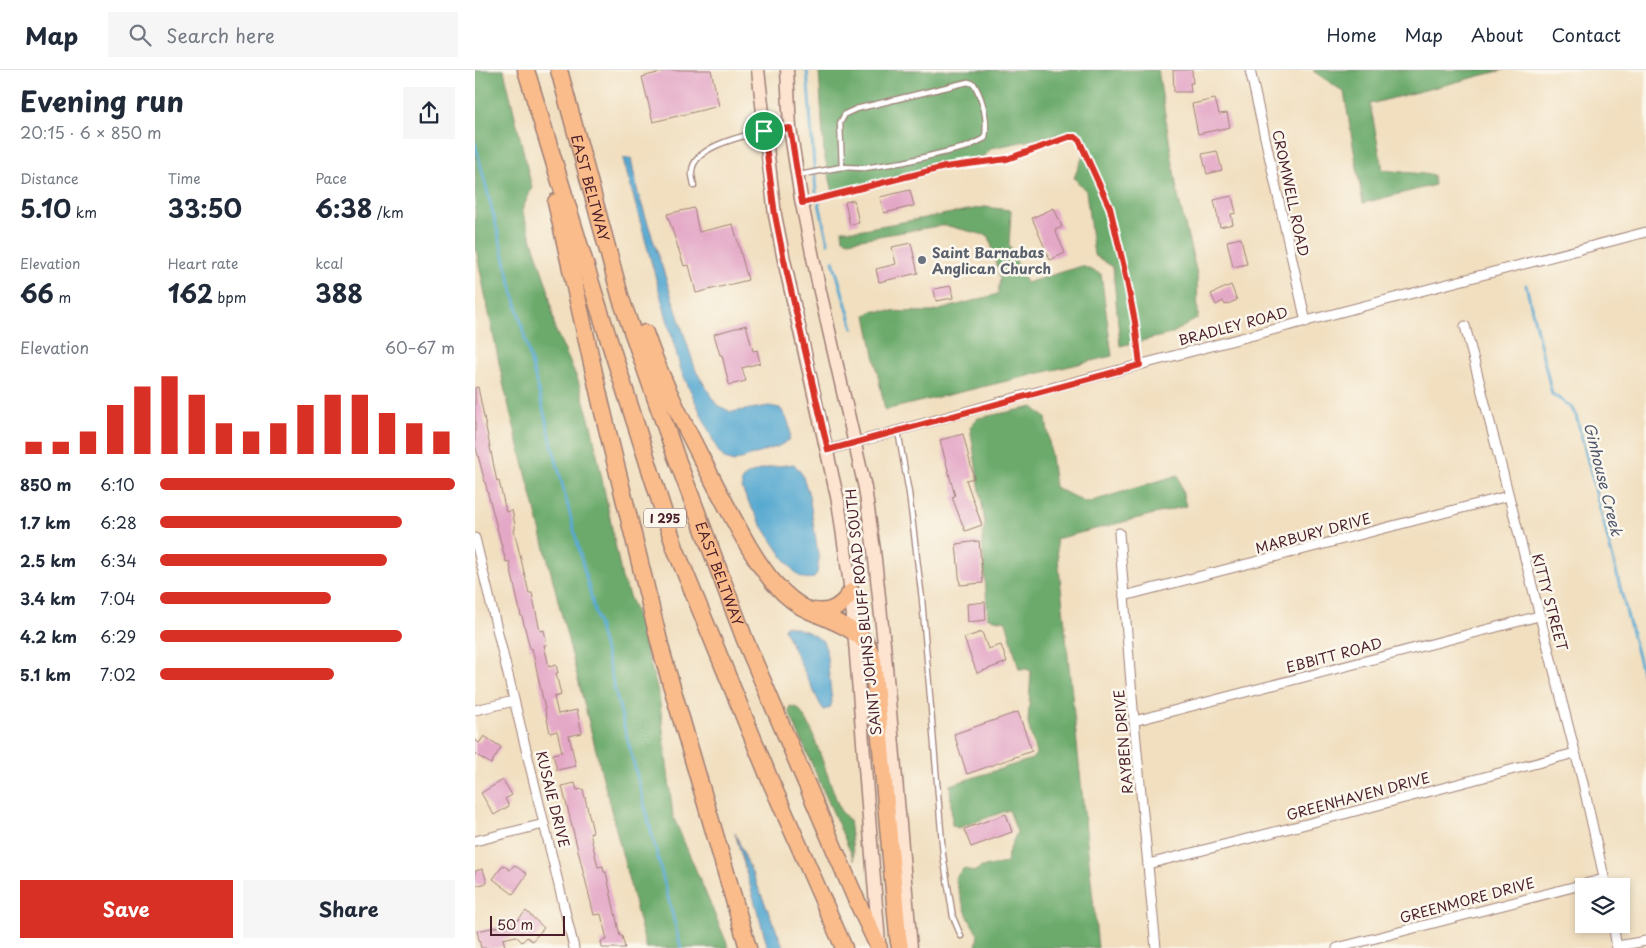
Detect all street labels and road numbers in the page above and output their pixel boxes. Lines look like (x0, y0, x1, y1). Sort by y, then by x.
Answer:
street label: CROMWELL ROAD (1267, 128, 1315, 258)
street label: EAST BELTWAY (566, 132, 615, 244)
street label: BRADLEY ROAD (1176, 301, 1290, 351)
street label: SAINT JOHNS BLUFF ROAD SOUTH (840, 488, 886, 736)
street label: MARBURY DRIVE (1253, 507, 1373, 559)
road number: I 295 (644, 508, 686, 528)
street label: EAST BELTWAY (691, 518, 749, 629)
street label: KITTY STREET (1527, 551, 1573, 653)
street label: EBBITT ROAD (1284, 632, 1384, 678)
street label: RAYBEN DRIVE (1108, 689, 1138, 795)
street label: KUSAIE DRIVE (531, 748, 575, 850)
street label: GREENHAVEN DRIVE (1284, 767, 1432, 825)
street label: GREENMORE DRIVE (1397, 872, 1537, 928)

